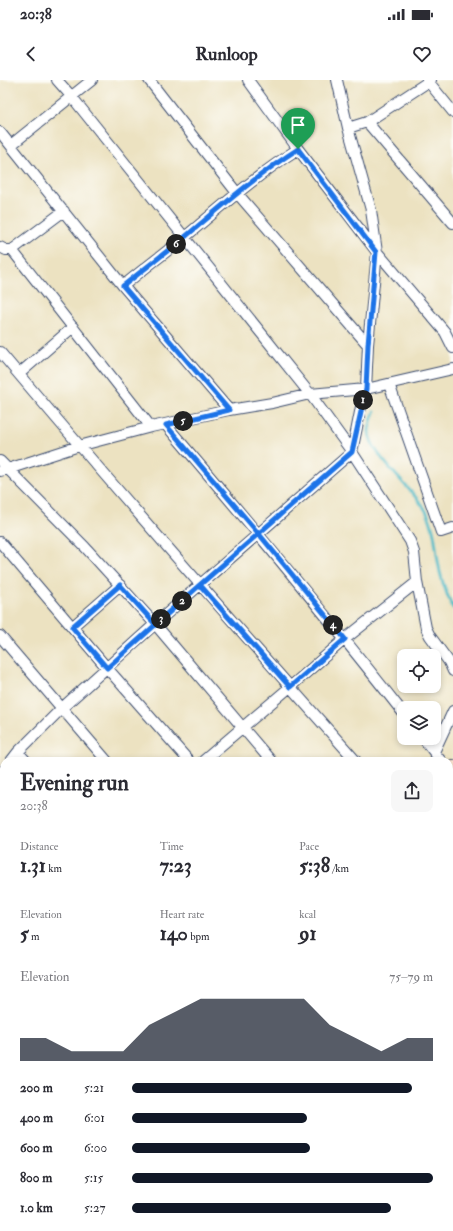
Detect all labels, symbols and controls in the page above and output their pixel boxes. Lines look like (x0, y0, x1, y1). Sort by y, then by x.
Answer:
text: 20:38 (20, 5, 52, 24)
icon: back (20, 43, 42, 65)
text: Runloop (195, 43, 258, 66)
icon: heart (411, 43, 433, 65)
pin (281, 108, 315, 149)
icon: arrive (287, 114, 309, 136)
pin: 6 (166, 234, 186, 254)
text: 6 (173, 237, 179, 250)
pin: 1 (353, 390, 373, 410)
text: 1 (361, 393, 365, 406)
pin: 5 (173, 411, 193, 431)
text: 5 (181, 414, 185, 427)
pin: 2 (172, 591, 192, 611)
text: 2 (179, 594, 185, 607)
pin: 3 (151, 609, 171, 629)
text: 3 (159, 612, 163, 625)
pin: 4 (323, 615, 343, 635)
text: 4 (330, 618, 336, 631)
map controls (397, 649, 441, 745)
button: locate (397, 649, 441, 693)
button: layers (397, 701, 441, 745)
text: Evening run (20, 769, 129, 797)
button: share (391, 770, 433, 812)
text: 20:38 (20, 798, 48, 814)
text: Distance (20, 840, 58, 853)
text: Time (160, 840, 184, 853)
text: Pace (299, 840, 319, 853)
text: 1.31 (20, 853, 46, 878)
text: 7:23 (160, 853, 192, 878)
text: 5:38 (299, 853, 330, 878)
text: km (46, 862, 62, 875)
text: /km (330, 862, 349, 875)
text: Elevation (20, 908, 62, 921)
text: Heart rate (160, 908, 204, 921)
text: kcal (299, 908, 316, 921)
text: 5 (20, 921, 29, 946)
text: 140 (160, 921, 188, 946)
text: 91 (299, 921, 317, 946)
text: m (29, 930, 40, 943)
text: bpm (188, 930, 210, 943)
text: Elevation (20, 969, 70, 985)
text: 75–79 m (389, 969, 433, 985)
text: 200 m (20, 1080, 53, 1096)
text: 5:21 (84, 1080, 104, 1096)
text: 400 m (20, 1110, 53, 1126)
text: 6:01 (84, 1110, 105, 1126)
text: 600 m (20, 1140, 53, 1156)
text: 6:00 (84, 1140, 107, 1156)
text: 800 m (20, 1170, 52, 1186)
text: 5:15 (84, 1170, 103, 1186)
text: 1.0 km (20, 1200, 53, 1216)
text: 5:27 (84, 1200, 105, 1216)

